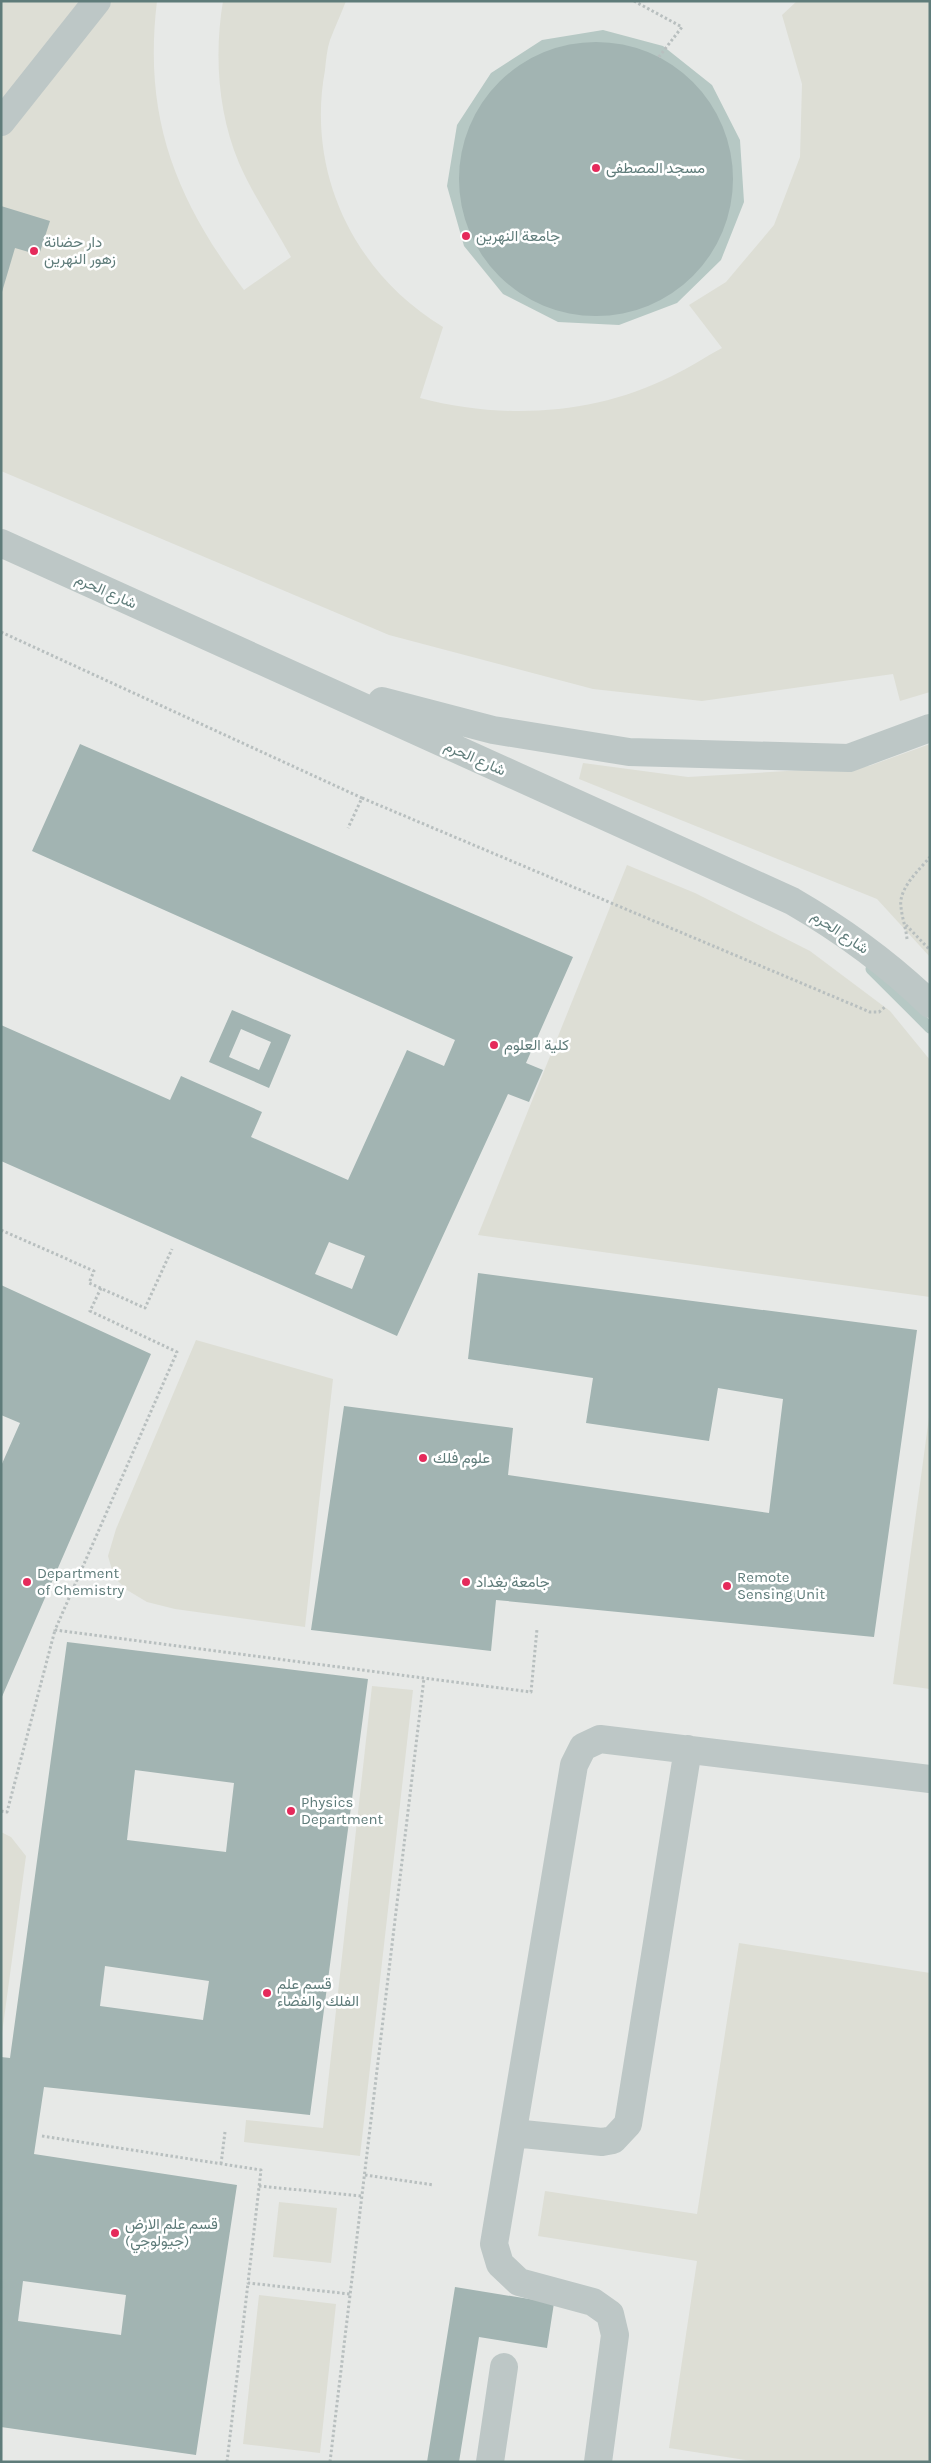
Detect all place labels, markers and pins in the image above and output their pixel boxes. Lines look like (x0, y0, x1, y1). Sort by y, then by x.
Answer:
place label: مسجد المصطفى (606, 159, 705, 178)
marker: مسجد المصطفى (590, 162, 602, 174)
place label: جامعة النهرين (476, 227, 560, 246)
marker: جامعة النهرين (460, 230, 472, 242)
place label: دار حضانة زهور النهرين (44, 233, 116, 269)
marker: دار حضانة زهور النهرين (28, 245, 40, 257)
place label: كلية العلوم (504, 1036, 569, 1055)
marker: كلية العلوم (488, 1039, 500, 1051)
place label: علوم فلك (433, 1449, 490, 1468)
marker: علوم فلك (417, 1452, 429, 1464)
place label: Department of Chemistry (37, 1564, 124, 1599)
place label: Remote Sensing Unit (737, 1568, 826, 1603)
place label: جامعة بغداد (476, 1573, 550, 1591)
marker: Department of Chemistry (21, 1576, 33, 1588)
marker: جامعة بغداد (460, 1576, 472, 1588)
marker: Remote Sensing Unit (721, 1580, 733, 1592)
place label: Physics Department (301, 1793, 383, 1828)
marker: Physics Department (285, 1805, 297, 1817)
place label: قسم علم الفلك والفضاء (277, 1975, 359, 2010)
marker: قسم علم الفلك والفضاء (261, 1987, 273, 1999)
place label: قسم علم الارض (جيولوجي) (125, 2215, 218, 2254)
marker: قسم علم الارض (جيولوجي) (109, 2227, 121, 2239)

